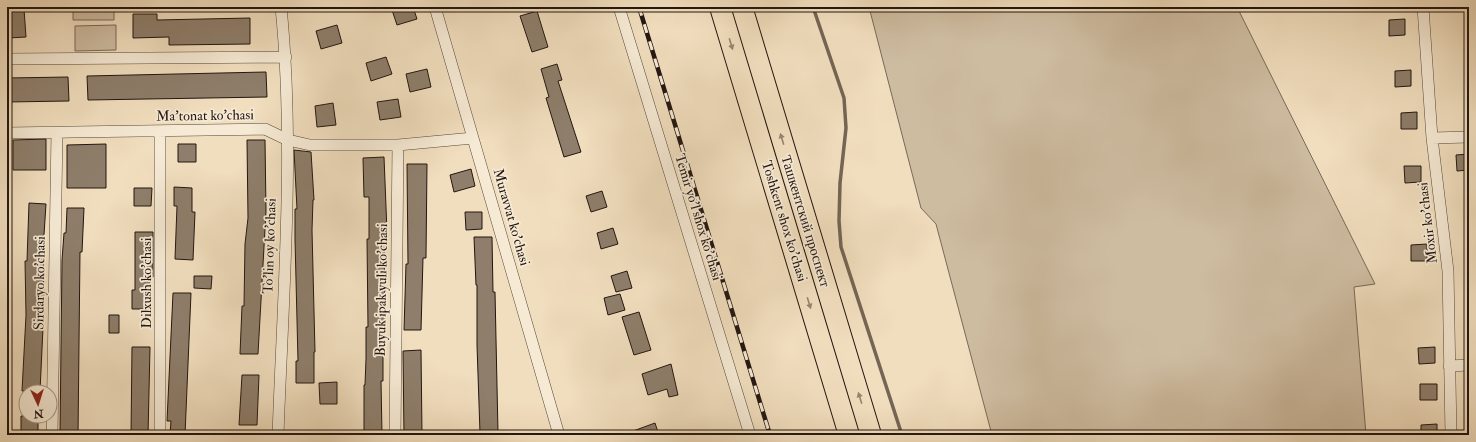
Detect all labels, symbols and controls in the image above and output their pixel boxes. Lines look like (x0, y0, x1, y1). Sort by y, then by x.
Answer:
one-way arrow (728, 39, 734, 51)
street label: Ma'tonat ko'chasi (156, 106, 254, 125)
one-way arrow (779, 133, 785, 145)
street label: Temir yo'l shox ko'chasi (670, 152, 726, 283)
street label: Ташкентский проспект (777, 153, 834, 289)
street label: Toshkent shox ko'chasi (758, 158, 811, 284)
street label: Muravvat ko'chasi (490, 167, 534, 268)
street label: Moxir ko'chasi (1414, 181, 1441, 264)
street label: To'lin oy ko'chasi (259, 198, 281, 294)
street label: Buyuk ipak yuli ko'chasi (372, 223, 392, 357)
street label: Sirdaryo ko'chasi (30, 236, 50, 330)
street label: Dilxush ko'chasi (138, 237, 155, 328)
one-way arrow (806, 297, 812, 309)
north arrow (18, 384, 58, 424)
one-way arrow (857, 391, 863, 403)
text: N (32, 407, 45, 420)

